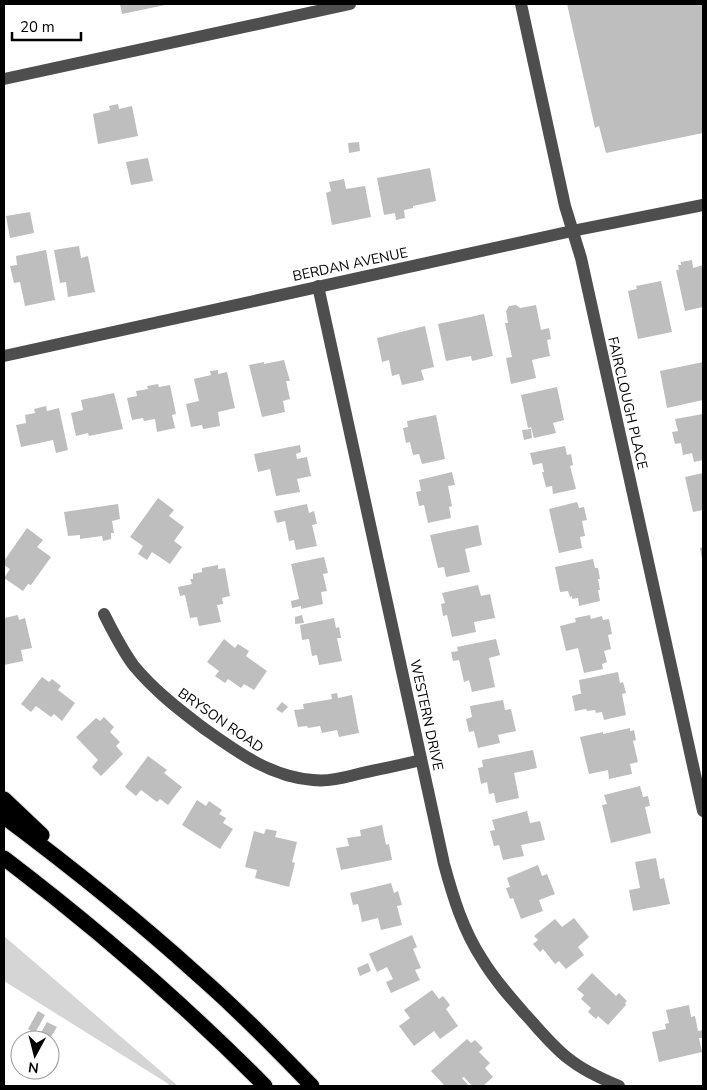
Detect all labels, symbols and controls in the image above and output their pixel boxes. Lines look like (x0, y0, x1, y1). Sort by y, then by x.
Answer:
scale bar (12, 10, 81, 42)
text: 20 m (20, 17, 55, 37)
street label: BERDAN AVENUE (291, 243, 409, 286)
street label: FAIRCLOUGH PLACE (603, 335, 652, 471)
street label: WESTERN DRIVE (405, 658, 448, 772)
street label: BRYSON ROAD (174, 684, 267, 757)
north arrow (10, 1030, 60, 1080)
text: N (27, 1057, 40, 1077)

